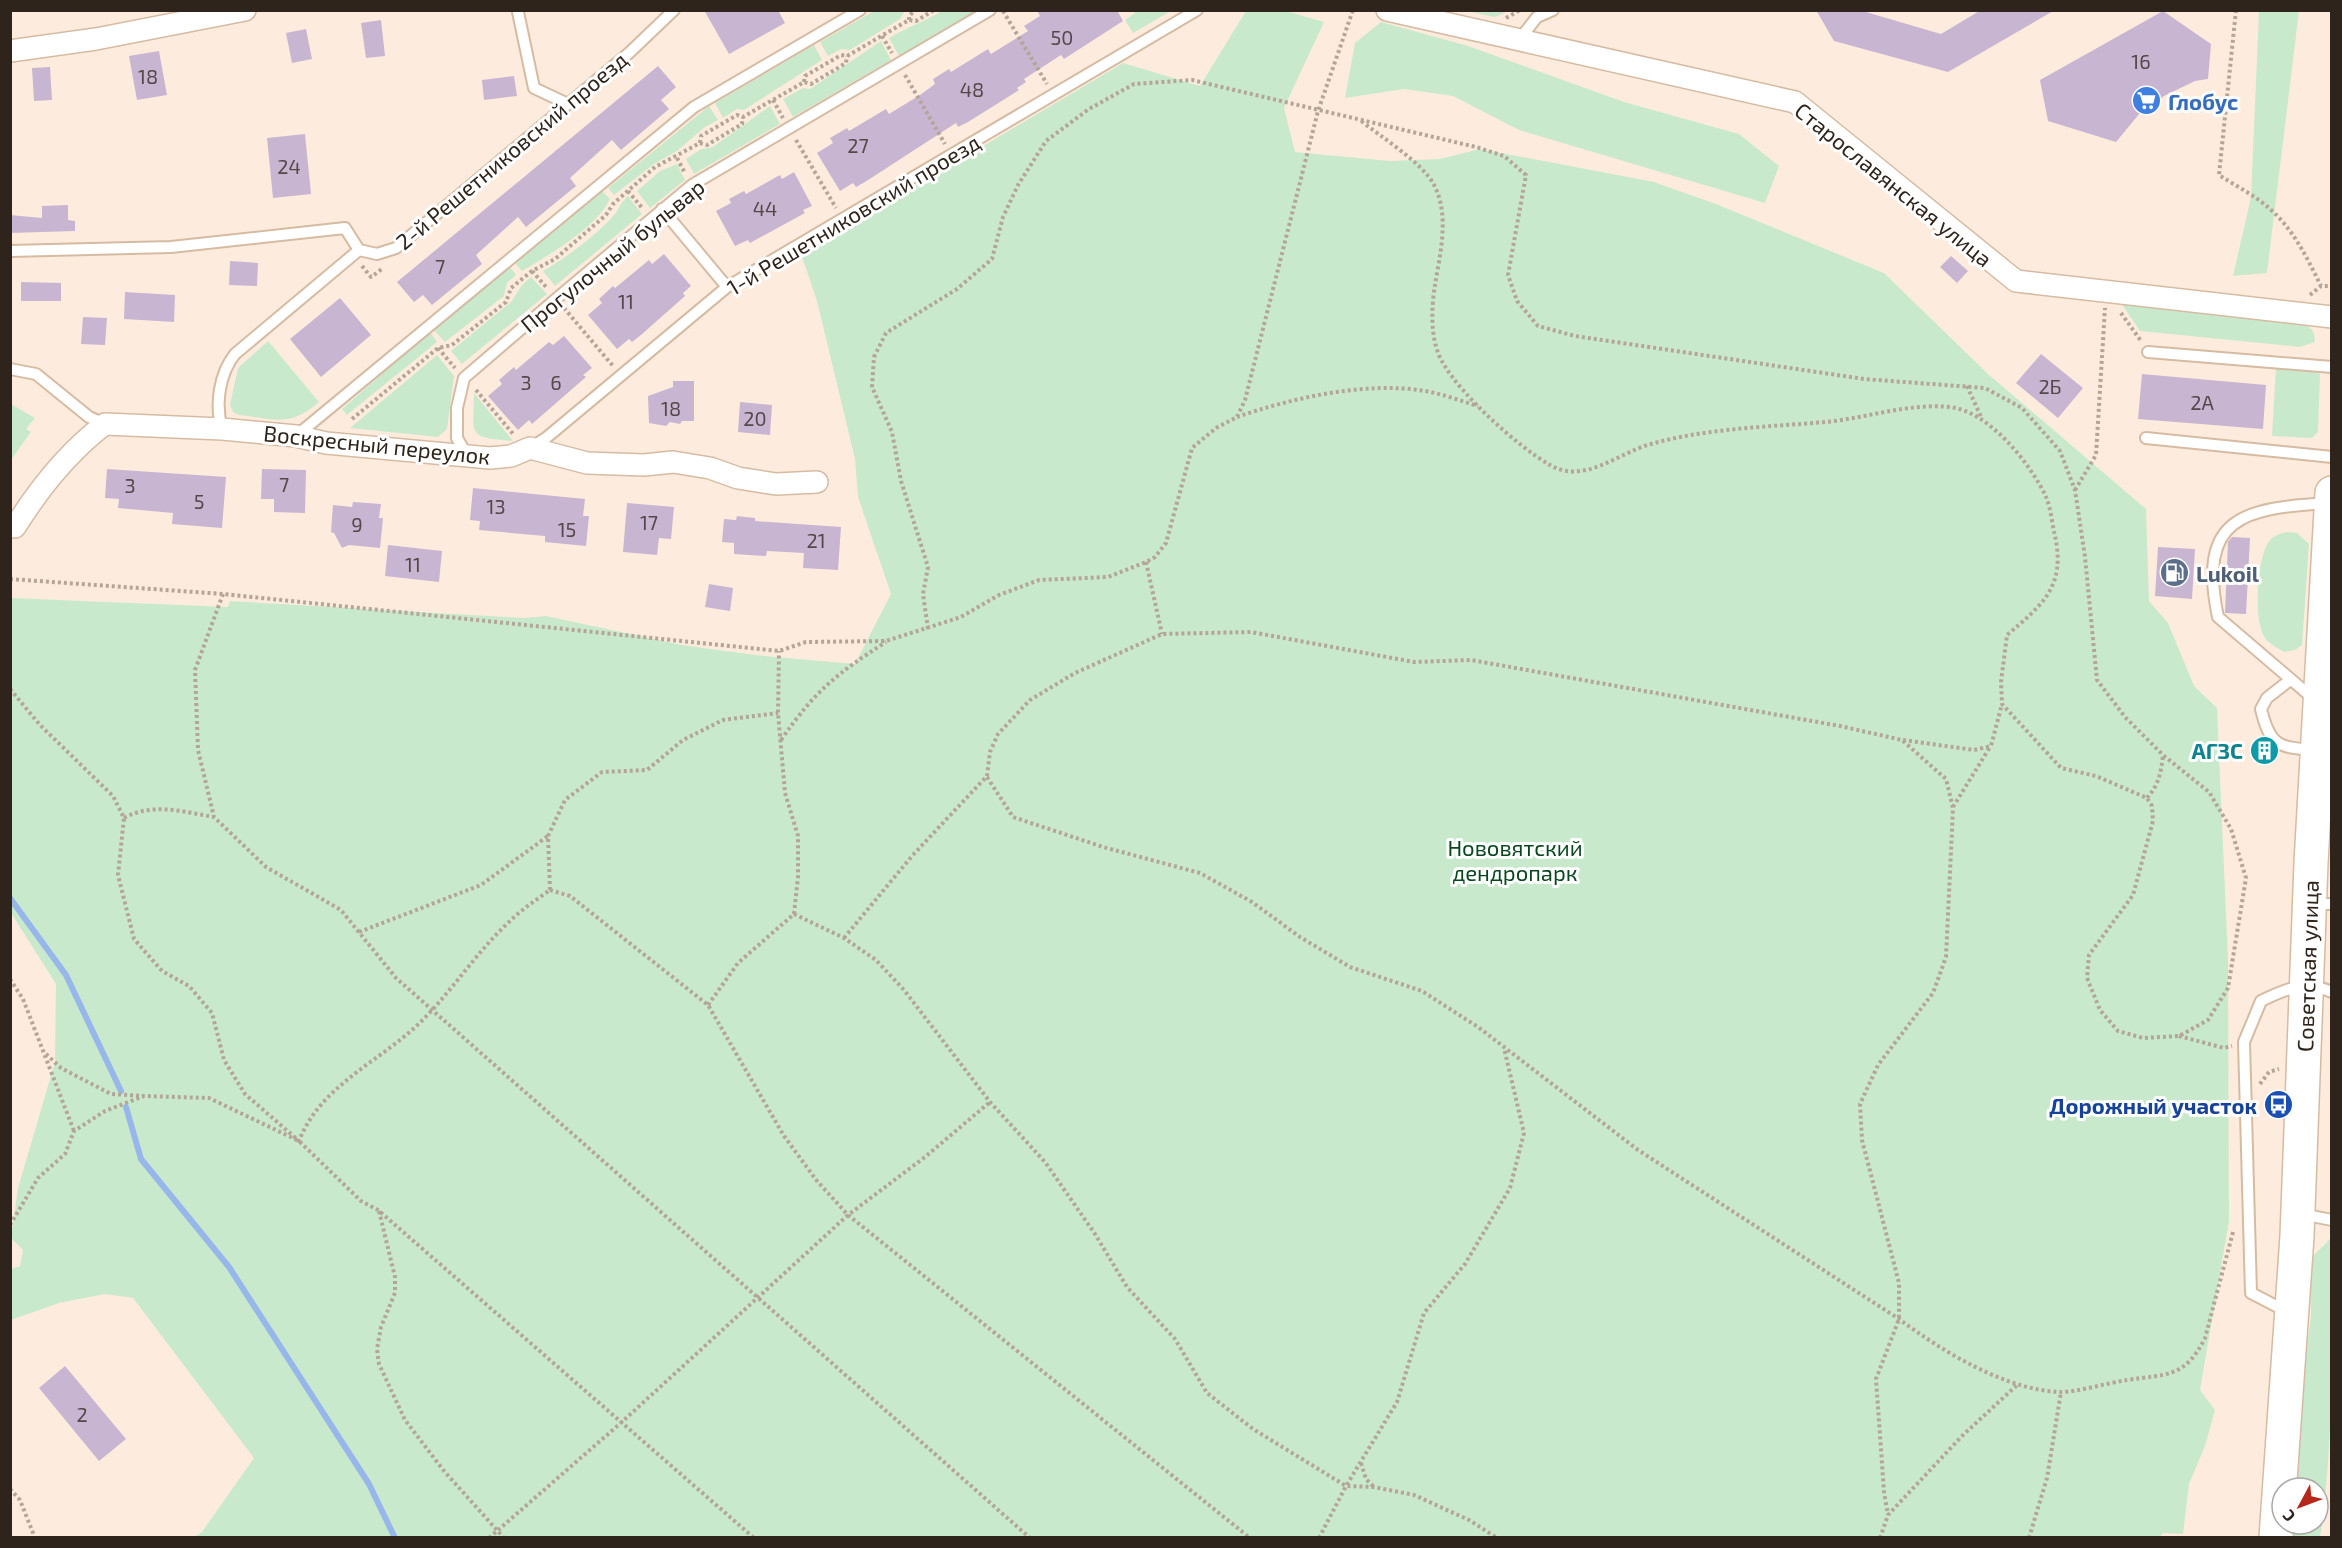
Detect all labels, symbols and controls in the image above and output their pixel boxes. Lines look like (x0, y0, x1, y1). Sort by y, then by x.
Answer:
house number: 50 (1051, 25, 1073, 49)
street label: 2-й Решетниковский проезд (390, 46, 632, 254)
house number: 16 (2131, 49, 2151, 73)
house number: 18 (138, 64, 158, 88)
house number: 48 (960, 77, 984, 101)
supermarket icon: Глобус (2131, 85, 2163, 117)
place label: Глобус (2168, 88, 2238, 114)
street label: Старославянская улица (1790, 96, 1998, 272)
street label: 1-й Решетниковский проезд (722, 128, 984, 300)
house number: 27 (847, 133, 869, 157)
house number: 24 (277, 154, 301, 178)
street label: Прогулочный бульвар (515, 173, 710, 338)
house number: 44 (753, 196, 777, 220)
house number: 7 (435, 254, 445, 278)
house number: 11 (618, 289, 634, 313)
house number: 3 (520, 370, 532, 394)
house number: 6 (550, 370, 562, 394)
house number: 2Б (2038, 374, 2062, 398)
house number: 2А (2190, 390, 2214, 414)
house number: 18 (661, 396, 681, 420)
house number: 20 (743, 406, 767, 430)
street label: Воскресный переулок (262, 419, 492, 470)
house number: 7 (279, 472, 289, 496)
house number: 3 (124, 473, 136, 497)
house number: 5 (194, 489, 204, 513)
house number: 13 (486, 494, 506, 518)
house number: 17 (640, 510, 658, 534)
house number: 9 (351, 512, 363, 536)
house number: 15 (558, 517, 576, 541)
house number: 21 (806, 528, 826, 552)
house number: 11 (405, 552, 421, 576)
fuel station icon: Lukoil (2159, 557, 2191, 589)
place label: Lukoil (2196, 560, 2260, 586)
building icon: АГЗС (2248, 734, 2280, 766)
place label: АГЗС (2191, 737, 2243, 763)
park label: Нововятский дендропарк (1447, 834, 1583, 885)
street label: Советская улица (2291, 879, 2324, 1053)
bus stop icon: Дорожный участок (2262, 1089, 2294, 1121)
place label: Дорожный участок (2049, 1092, 2257, 1118)
house number: 2 (76, 1402, 88, 1426)
north arrow (2270, 1476, 2330, 1536)
text: С (2278, 1506, 2299, 1526)

